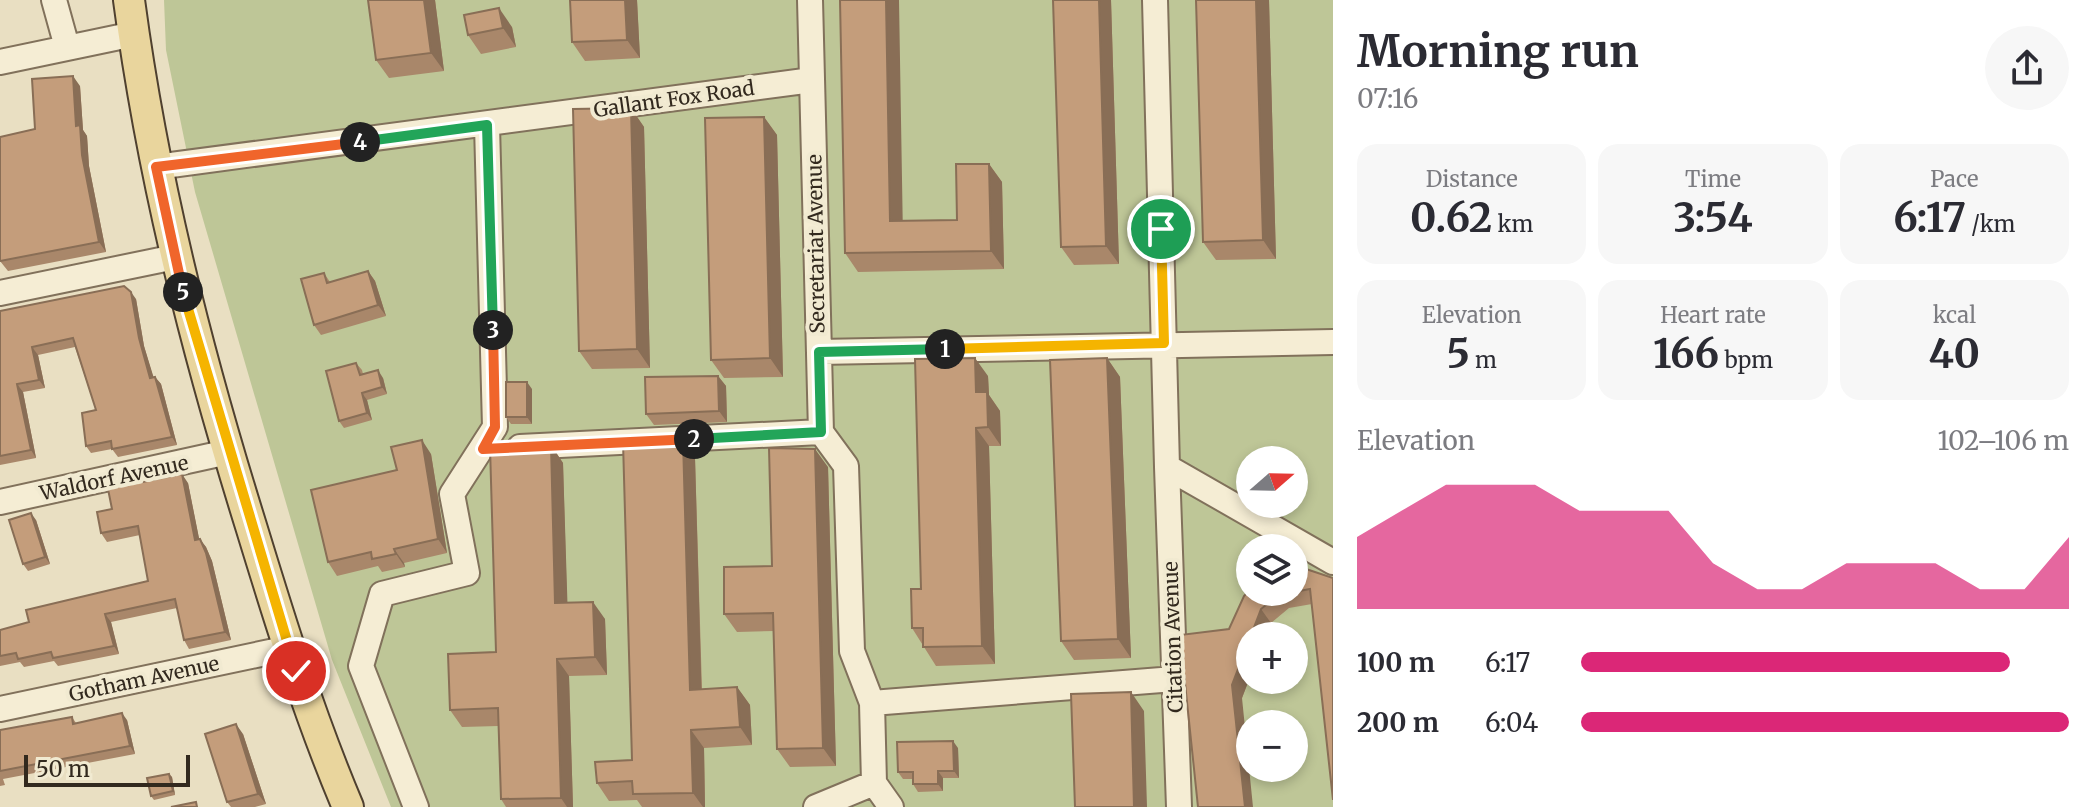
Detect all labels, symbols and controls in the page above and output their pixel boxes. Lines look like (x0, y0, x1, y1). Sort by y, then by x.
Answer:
text: Morning run (1357, 24, 1639, 79)
button: share (1985, 26, 2069, 110)
street label: Gallant Fox Road (592, 75, 756, 122)
text: 07:16 (1357, 82, 1419, 115)
pin: 4 (340, 122, 380, 162)
text: 4 (353, 128, 367, 156)
street label: Secretariat Avenue (801, 154, 830, 334)
text: Distance (1426, 165, 1518, 193)
text: Time (1685, 165, 1741, 193)
text: Pace (1930, 165, 1978, 193)
text: 0.62 (1410, 193, 1492, 243)
text: 3:54 (1673, 193, 1753, 243)
text: 6:17 (1893, 193, 1966, 243)
pin (1127, 195, 1195, 263)
icon: arrive (1139, 207, 1183, 251)
text: km (1492, 210, 1533, 238)
text: /km (1966, 210, 2015, 238)
pin: 5 (163, 272, 203, 312)
text: 5 (177, 278, 189, 306)
text: Elevation (1422, 301, 1522, 329)
text: Heart rate (1660, 301, 1766, 329)
text: kcal (1933, 301, 1976, 329)
pin: 3 (473, 310, 513, 350)
text: 3 (487, 316, 499, 344)
pin: 1 (925, 329, 965, 369)
text: 5 (1446, 329, 1470, 379)
text: 166 (1653, 329, 1719, 379)
text: 40 (1929, 329, 1980, 379)
text: 1 (940, 335, 950, 363)
text: m (1470, 346, 1497, 374)
text: bpm (1719, 346, 1773, 374)
pin: 2 (674, 419, 714, 459)
text: Elevation (1357, 424, 1475, 457)
text: 102–106 m (1937, 424, 2069, 457)
text: 2 (688, 425, 700, 453)
north arrow (1236, 446, 1308, 518)
map controls (1236, 446, 1308, 782)
street label: Waldorf Avenue (36, 450, 191, 506)
button: layers (1236, 534, 1308, 606)
street label: Citation Avenue (1157, 561, 1188, 713)
button: + (1236, 622, 1308, 694)
pin (262, 637, 330, 705)
text: 100 m (1357, 646, 1435, 679)
text: 6:17 (1485, 646, 1530, 679)
icon: check (274, 649, 318, 693)
street label: Gotham Avenue (66, 650, 221, 707)
text: 200 m (1357, 706, 1439, 739)
text: 6:04 (1485, 706, 1538, 739)
button: − (1236, 710, 1308, 782)
scale bar (24, 751, 190, 787)
text: 50 m (36, 755, 90, 783)

